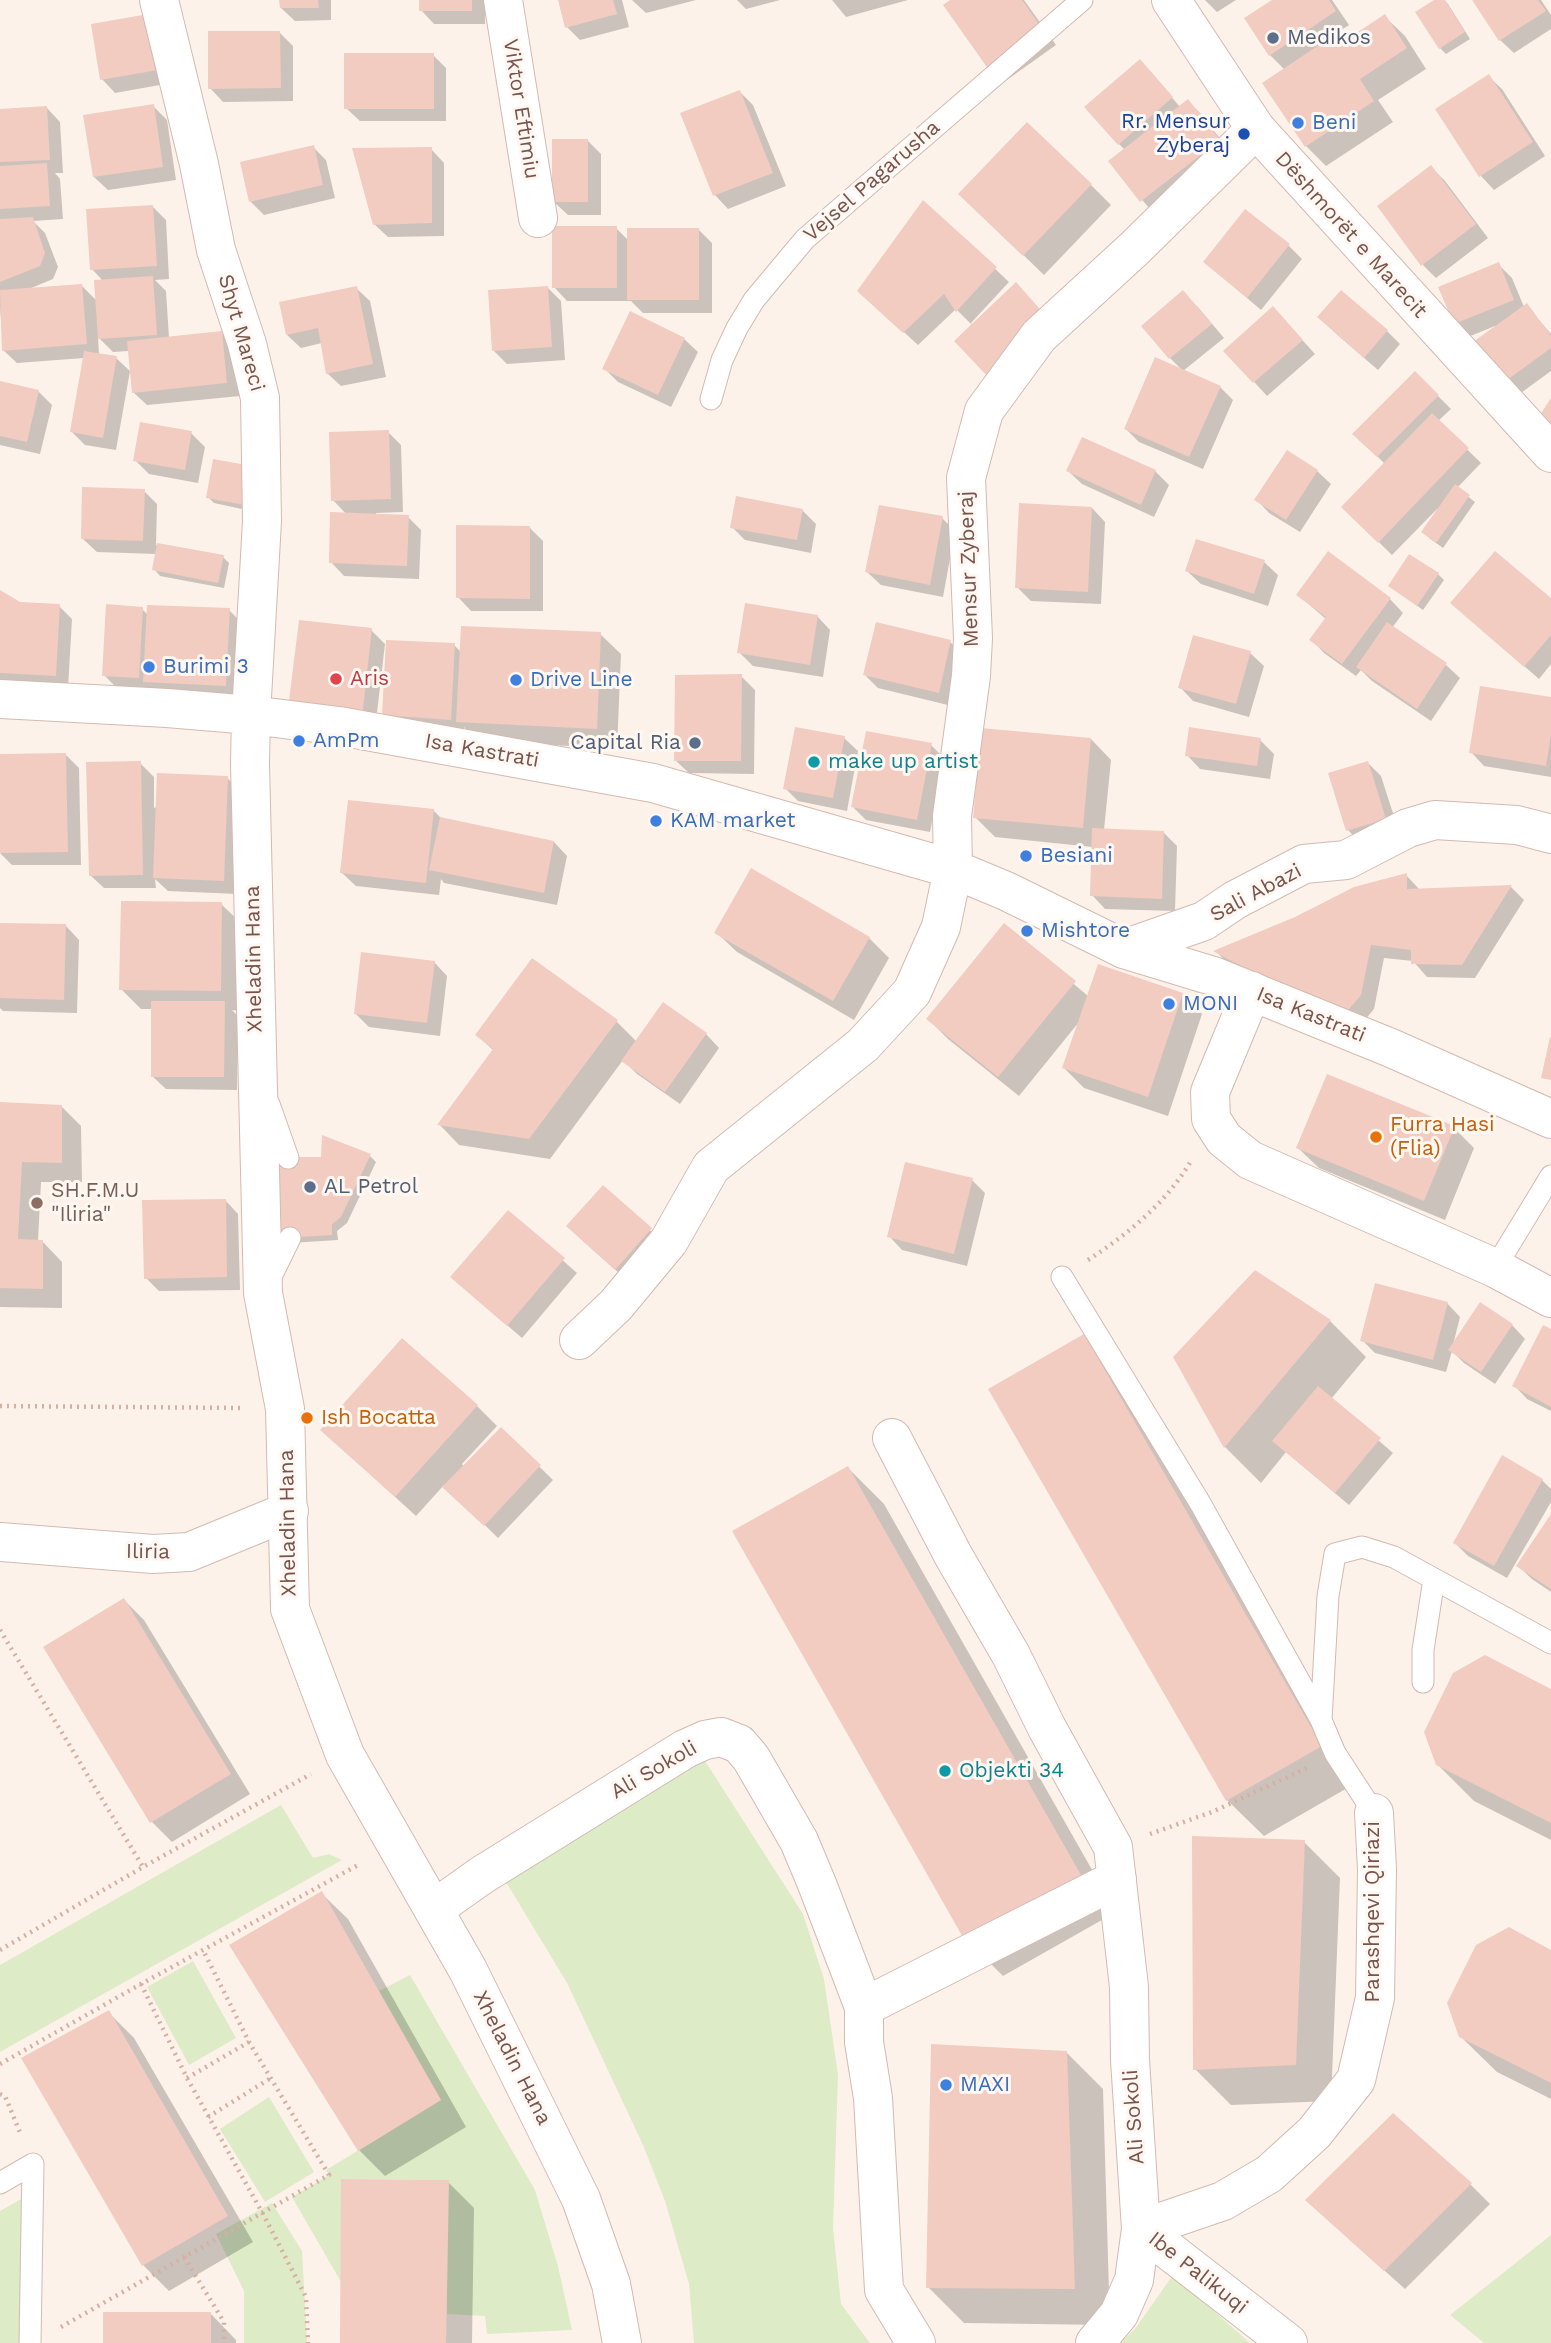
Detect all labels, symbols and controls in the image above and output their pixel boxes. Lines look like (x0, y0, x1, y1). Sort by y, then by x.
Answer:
place label: Medikos (1287, 25, 1371, 51)
marker: Medikos (1265, 30, 1281, 46)
street label: Viktor Eftimiu (497, 37, 545, 181)
place label: Rr. Mensur Zyberaj (1121, 109, 1230, 159)
place label: Beni (1312, 110, 1356, 136)
street label: Vejsel Pagarusha (799, 115, 945, 247)
marker: Beni (1290, 115, 1306, 131)
marker: Rr. Mensur Zyberaj (1236, 126, 1252, 142)
street label: Dëshmorët e Marecit (1270, 147, 1432, 323)
street label: Shyt Mareci (212, 272, 270, 394)
street label: Mensur Zyberaj (954, 490, 984, 648)
place label: Burimi 3 (163, 654, 249, 680)
marker: Burimi 3 (141, 659, 157, 675)
place label: Aris (350, 666, 389, 692)
place label: Drive Line (530, 667, 633, 693)
marker: Aris (328, 671, 344, 687)
marker: Drive Line (508, 672, 524, 688)
place label: AmPm (313, 728, 380, 754)
street label: Isa Kastrati (423, 729, 541, 773)
place label: Capital Ria (570, 730, 681, 756)
marker: AmPm (291, 733, 307, 749)
marker: Capital Ria (687, 735, 703, 751)
place label: make up artist (828, 749, 978, 775)
marker: make up artist (806, 754, 822, 770)
place label: KAM market (670, 808, 795, 834)
marker: KAM market (648, 813, 664, 829)
place label: Besiani (1040, 843, 1113, 869)
marker: Besiani (1018, 848, 1034, 864)
street label: Sali Abazi (1206, 858, 1306, 928)
street label: Xheladin Hana (240, 885, 268, 1033)
place label: Mishtore (1041, 918, 1130, 944)
marker: Mishtore (1019, 923, 1035, 939)
street label: Isa Kastrati (1253, 982, 1369, 1048)
place label: MONI (1183, 991, 1238, 1017)
marker: MONI (1161, 996, 1177, 1012)
place label: Furra Hasi (Flia) (1390, 1112, 1495, 1162)
marker: Furra Hasi (Flia) (1368, 1129, 1384, 1145)
place label: AL Petrol (324, 1174, 418, 1200)
place label: SH.F.M.U "Iliria" (51, 1178, 139, 1228)
marker: AL Petrol (302, 1179, 318, 1195)
marker: SH.F.M.U "Iliria" (29, 1195, 45, 1211)
place label: Ish Bocatta (321, 1405, 436, 1431)
marker: Ish Bocatta (299, 1410, 315, 1426)
street label: Xheladin Hana (274, 1449, 302, 1597)
street label: Iliria (126, 1539, 170, 1565)
street label: Ali Sokoli (606, 1735, 702, 1805)
place label: Objekti 34 (959, 1758, 1064, 1784)
marker: Objekti 34 (937, 1763, 953, 1779)
street label: Parashqevi Qiriazi (1360, 1821, 1386, 2003)
street label: Xheladin Hana (467, 1987, 557, 2129)
street label: Ali Sokoli (1118, 2069, 1150, 2165)
place label: MAXI (960, 2072, 1010, 2098)
marker: MAXI (938, 2077, 954, 2093)
street label: Ibe Palikuqi (1143, 2226, 1253, 2320)

